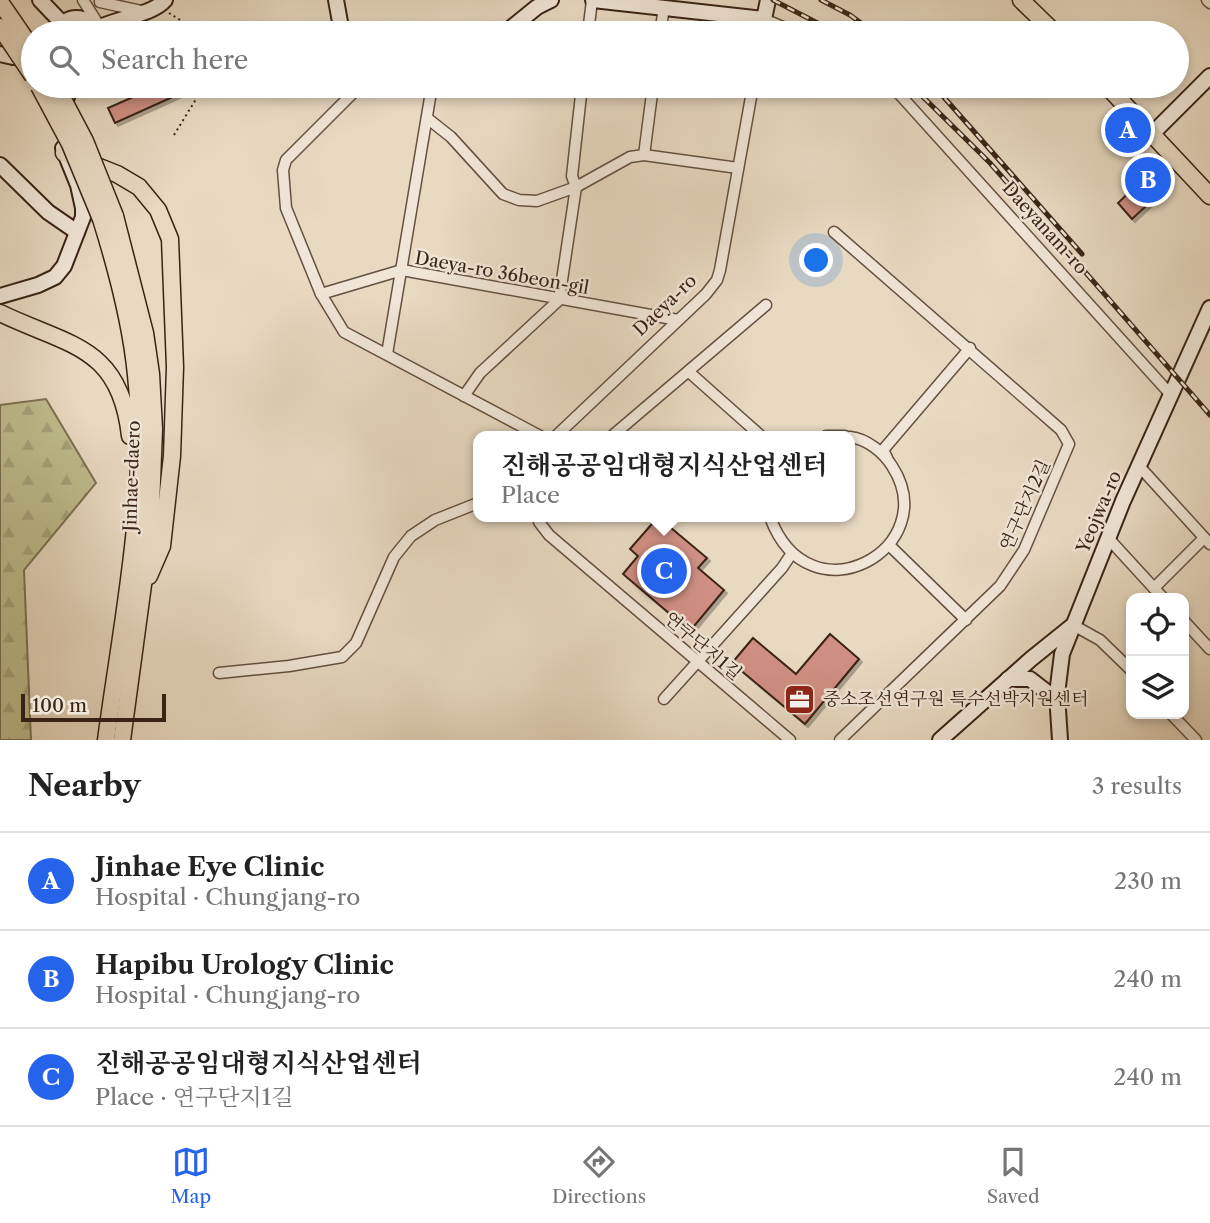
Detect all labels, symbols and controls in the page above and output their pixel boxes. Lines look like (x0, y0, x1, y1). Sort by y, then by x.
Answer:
search box (21, 21, 1189, 98)
icon: search (45, 41, 83, 79)
text: Search here (101, 44, 248, 76)
pin: A (1105, 104, 1151, 156)
pin: B (1125, 154, 1171, 206)
street label: Daeyanam-ro (998, 177, 1092, 279)
your location (799, 243, 833, 277)
street label: Daeya-ro 36beon-gil (413, 247, 591, 299)
street label: Daeya-ro (629, 269, 701, 341)
street label: Jinhae-daero (119, 420, 145, 535)
popup (473, 431, 855, 522)
text: 진해공공임대형지식산업센터 (501, 449, 827, 481)
street label: 연구단지2길 (995, 456, 1055, 554)
street label: Yeojwa-ro (1071, 467, 1126, 557)
text: Place (501, 481, 560, 509)
pin: C (641, 545, 687, 597)
map controls (1126, 593, 1189, 719)
button: locate (1126, 593, 1189, 656)
street label: 연구단지1길 (660, 607, 746, 685)
button: layers (1126, 656, 1189, 719)
office icon: 중소조선연구원 특수선박지원센터 (783, 682, 817, 716)
place label: 중소조선연구원 특수선박지원센터 (823, 688, 1089, 710)
scale bar (21, 691, 166, 723)
text: 100 m (32, 694, 87, 717)
text: Nearby (28, 767, 141, 804)
text: 3 results (1092, 772, 1182, 800)
text: Jinhae Eye Clinic (95, 851, 324, 883)
text: A (42, 867, 60, 895)
text: 230 m (1114, 867, 1182, 895)
text: Hospital · Chungjang-ro (95, 883, 360, 911)
text: Hapibu Urology Clinic (95, 949, 394, 981)
text: B (42, 965, 60, 993)
text: 240 m (1113, 965, 1182, 993)
text: Hospital · Chungjang-ro (95, 981, 360, 1009)
text: 진해공공임대형지식산업센터 (95, 1047, 422, 1079)
text: C (42, 1063, 60, 1091)
text: 240 m (1113, 1063, 1182, 1091)
text: Place · 연구단지1길 (95, 1083, 294, 1111)
tab: Map (170, 1143, 211, 1208)
tab: Directions (552, 1143, 646, 1208)
tab: Saved (987, 1143, 1040, 1208)

